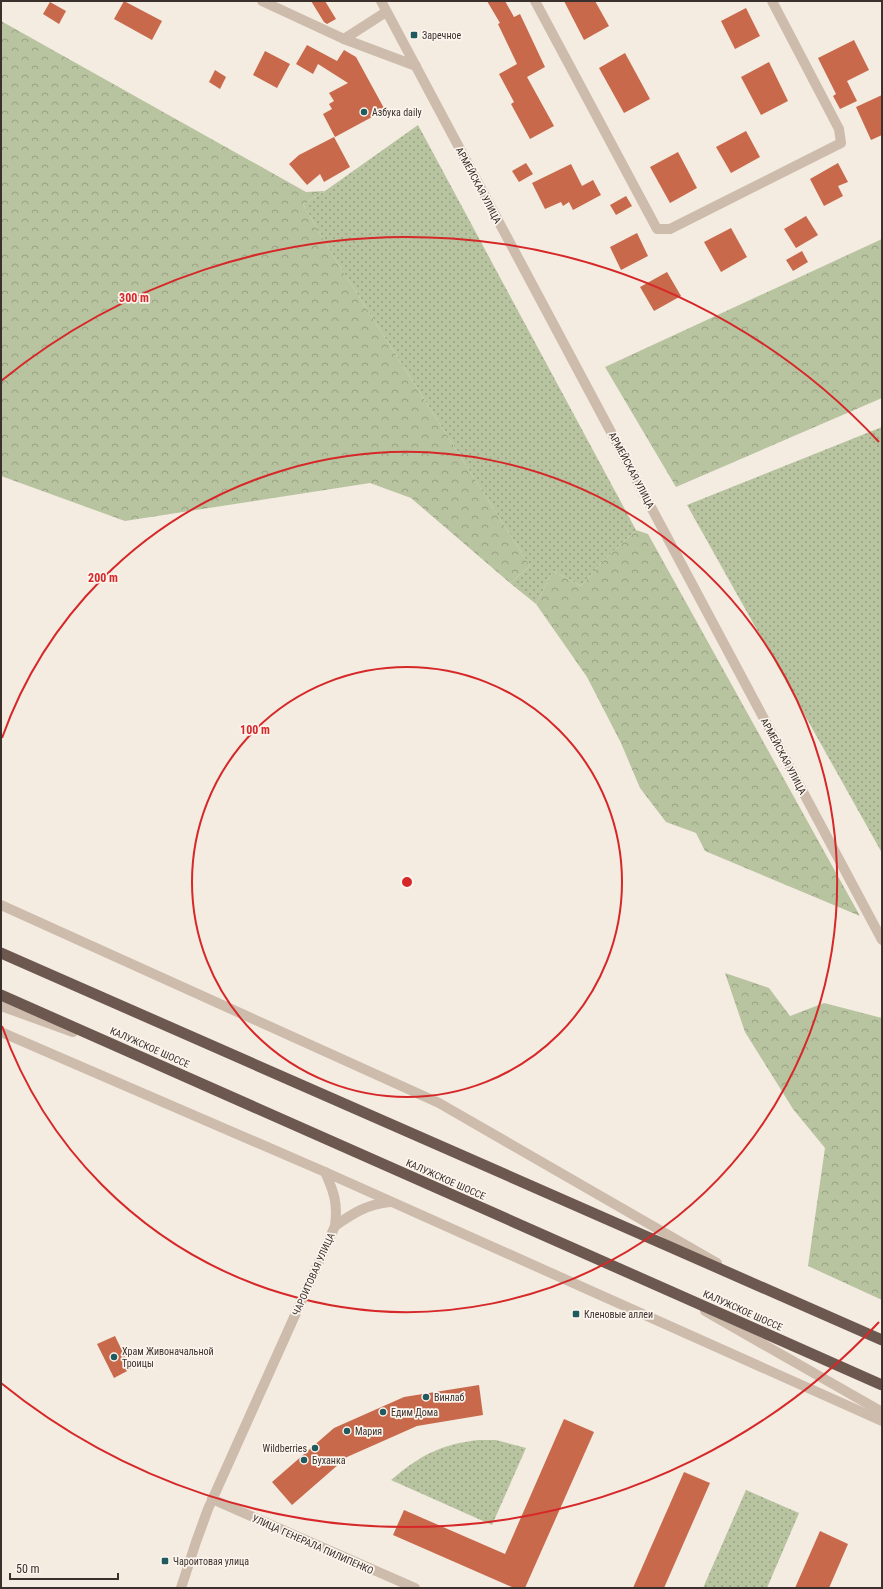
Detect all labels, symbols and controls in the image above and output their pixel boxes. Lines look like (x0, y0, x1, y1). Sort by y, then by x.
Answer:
marker: Заречное (409, 30, 419, 40)
place label: Заречное (422, 30, 461, 41)
marker: Азбука daily (359, 107, 369, 117)
place label: Азбука daily (372, 107, 422, 118)
street label: АРМЕЙСКАЯ УЛИЦА (454, 145, 504, 225)
text: 300 m (119, 291, 149, 305)
street label: АРМЕЙСКАЯ УЛИЦА (607, 430, 657, 510)
text: 200 m (88, 571, 118, 585)
street label: АРМЕЙСКАЯ УЛИЦА (759, 716, 809, 796)
text: 100 m (240, 723, 270, 737)
centre of rings (400, 875, 414, 889)
street label: КАЛУЖСКОЕ ШОССЕ (108, 1025, 191, 1070)
street label: КАЛУЖСКОЕ ШОССЕ (404, 1157, 487, 1202)
street label: ЧАРОИТОВАЯ УЛИЦА (290, 1231, 337, 1317)
street label: КАЛУЖСКОЕ ШОССЕ (701, 1288, 784, 1333)
marker: Кленовые аллеи (571, 1309, 581, 1319)
place label: Кленовые аллеи (584, 1309, 653, 1320)
place label: Храм Живоначальной Троицы (122, 1346, 214, 1369)
marker: Храм Живоначальной Троицы (109, 1352, 119, 1362)
marker: Винлаб (421, 1392, 431, 1402)
place label: Винлаб (434, 1392, 465, 1403)
marker: Едим Дома (378, 1407, 388, 1417)
place label: Едим Дома (391, 1407, 438, 1418)
marker: Мария (342, 1426, 352, 1436)
place label: Мария (355, 1426, 382, 1437)
place label: Wildberries (263, 1443, 307, 1454)
marker: Wildberries (310, 1443, 320, 1453)
marker: Буханка (299, 1455, 309, 1465)
place label: Буханка (312, 1455, 346, 1466)
street label: УЛИЦА ГЕНЕРАЛА ПИЛИПЕНКО (250, 1513, 375, 1576)
scale bar (10, 1555, 118, 1581)
marker: Чароитовая улица (160, 1556, 170, 1566)
place label: Чароитовая улица (173, 1556, 249, 1567)
text: 50 m (16, 1562, 40, 1576)

